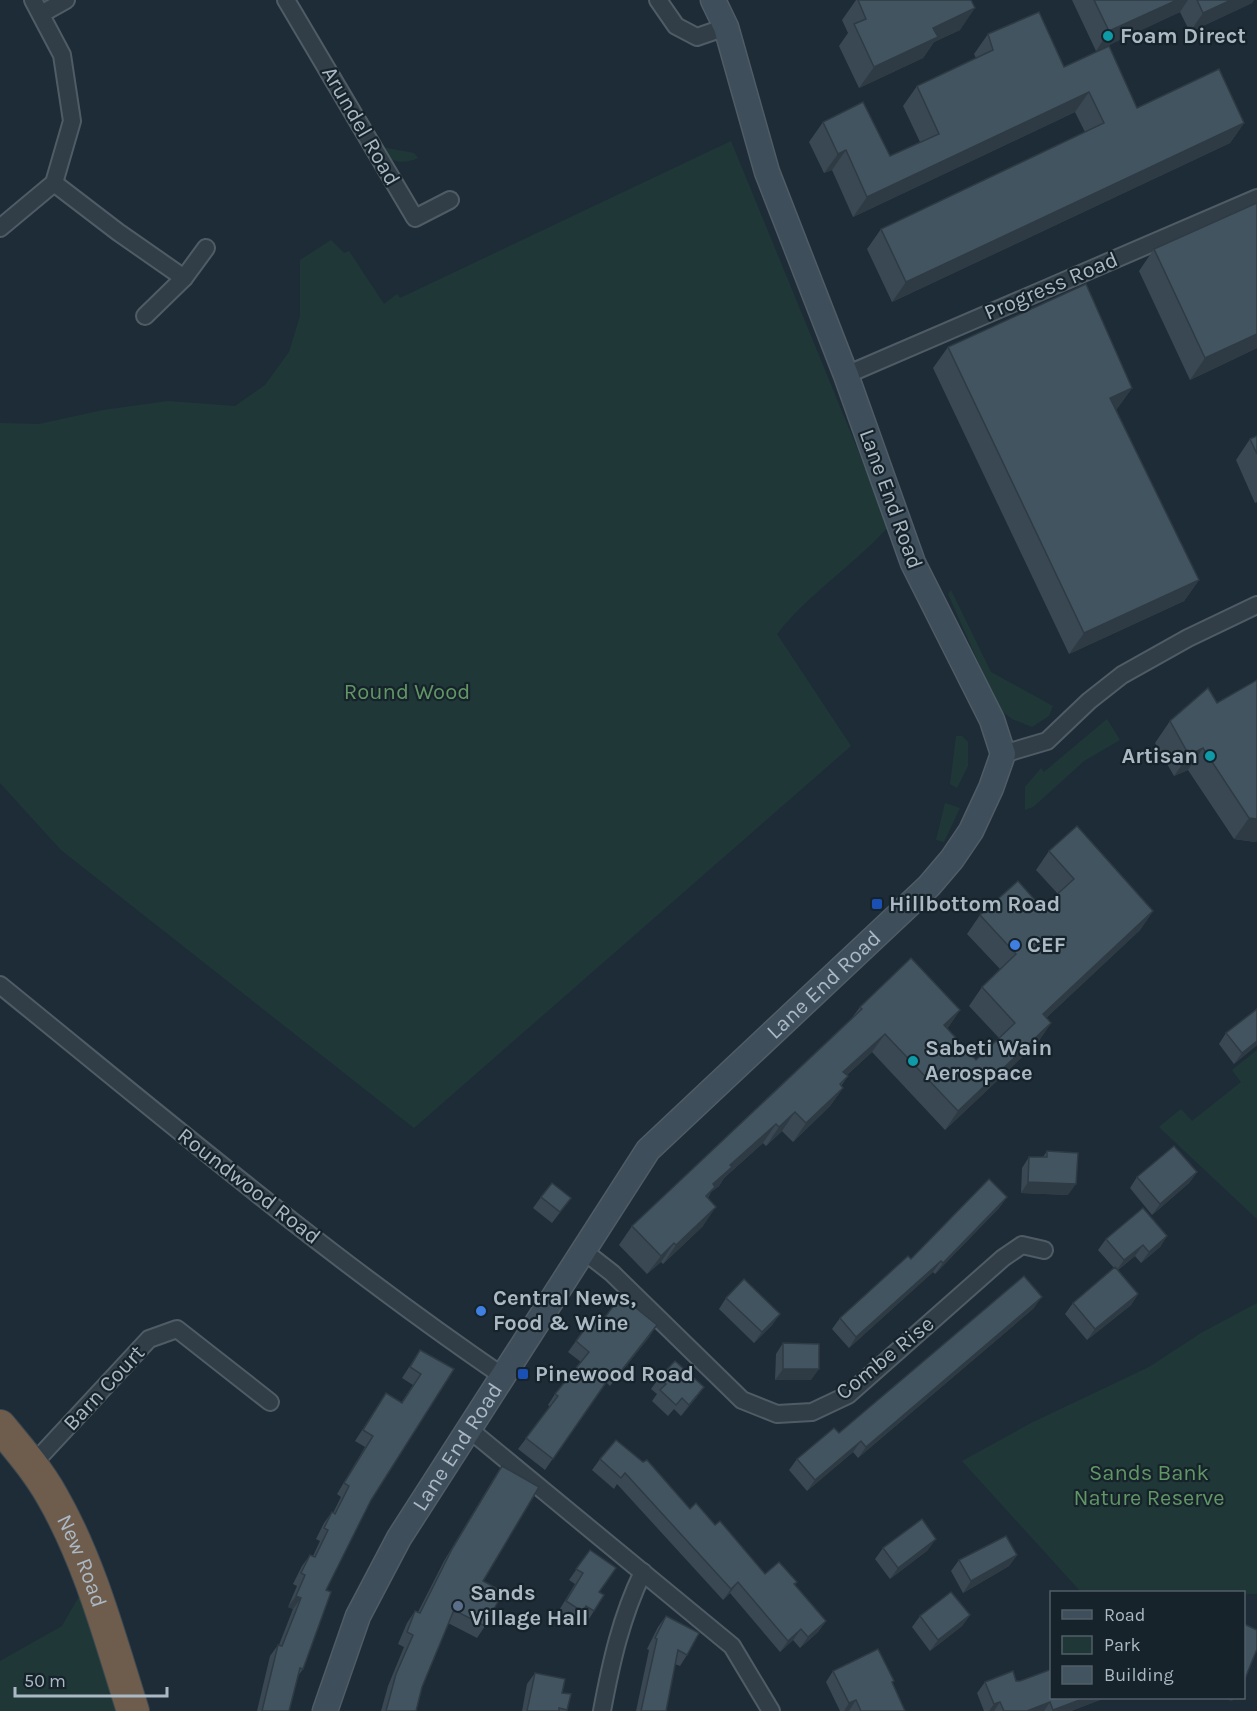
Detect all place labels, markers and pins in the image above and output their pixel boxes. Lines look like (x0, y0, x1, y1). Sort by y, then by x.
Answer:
place label: Foam Direct (1120, 23, 1246, 49)
marker: Foam Direct (1101, 29, 1115, 43)
place label: Artisan (1122, 743, 1198, 769)
marker: Artisan (1203, 749, 1217, 763)
place label: Hillbottom Road (889, 891, 1060, 917)
marker: Hillbottom Road (870, 897, 884, 911)
place label: CEF (1027, 932, 1066, 958)
marker: CEF (1008, 938, 1022, 952)
place label: Sabeti Wain Aerospace (925, 1035, 1052, 1086)
marker: Sabeti Wain Aerospace (906, 1054, 920, 1068)
place label: Central News, Food & Wine (493, 1285, 636, 1336)
marker: Central News, Food & Wine (474, 1304, 488, 1318)
place label: Pinewood Road (535, 1361, 694, 1387)
marker: Pinewood Road (516, 1367, 530, 1381)
place label: Sands Village Hall (470, 1580, 589, 1631)
marker: Sands Village Hall (451, 1599, 465, 1613)

